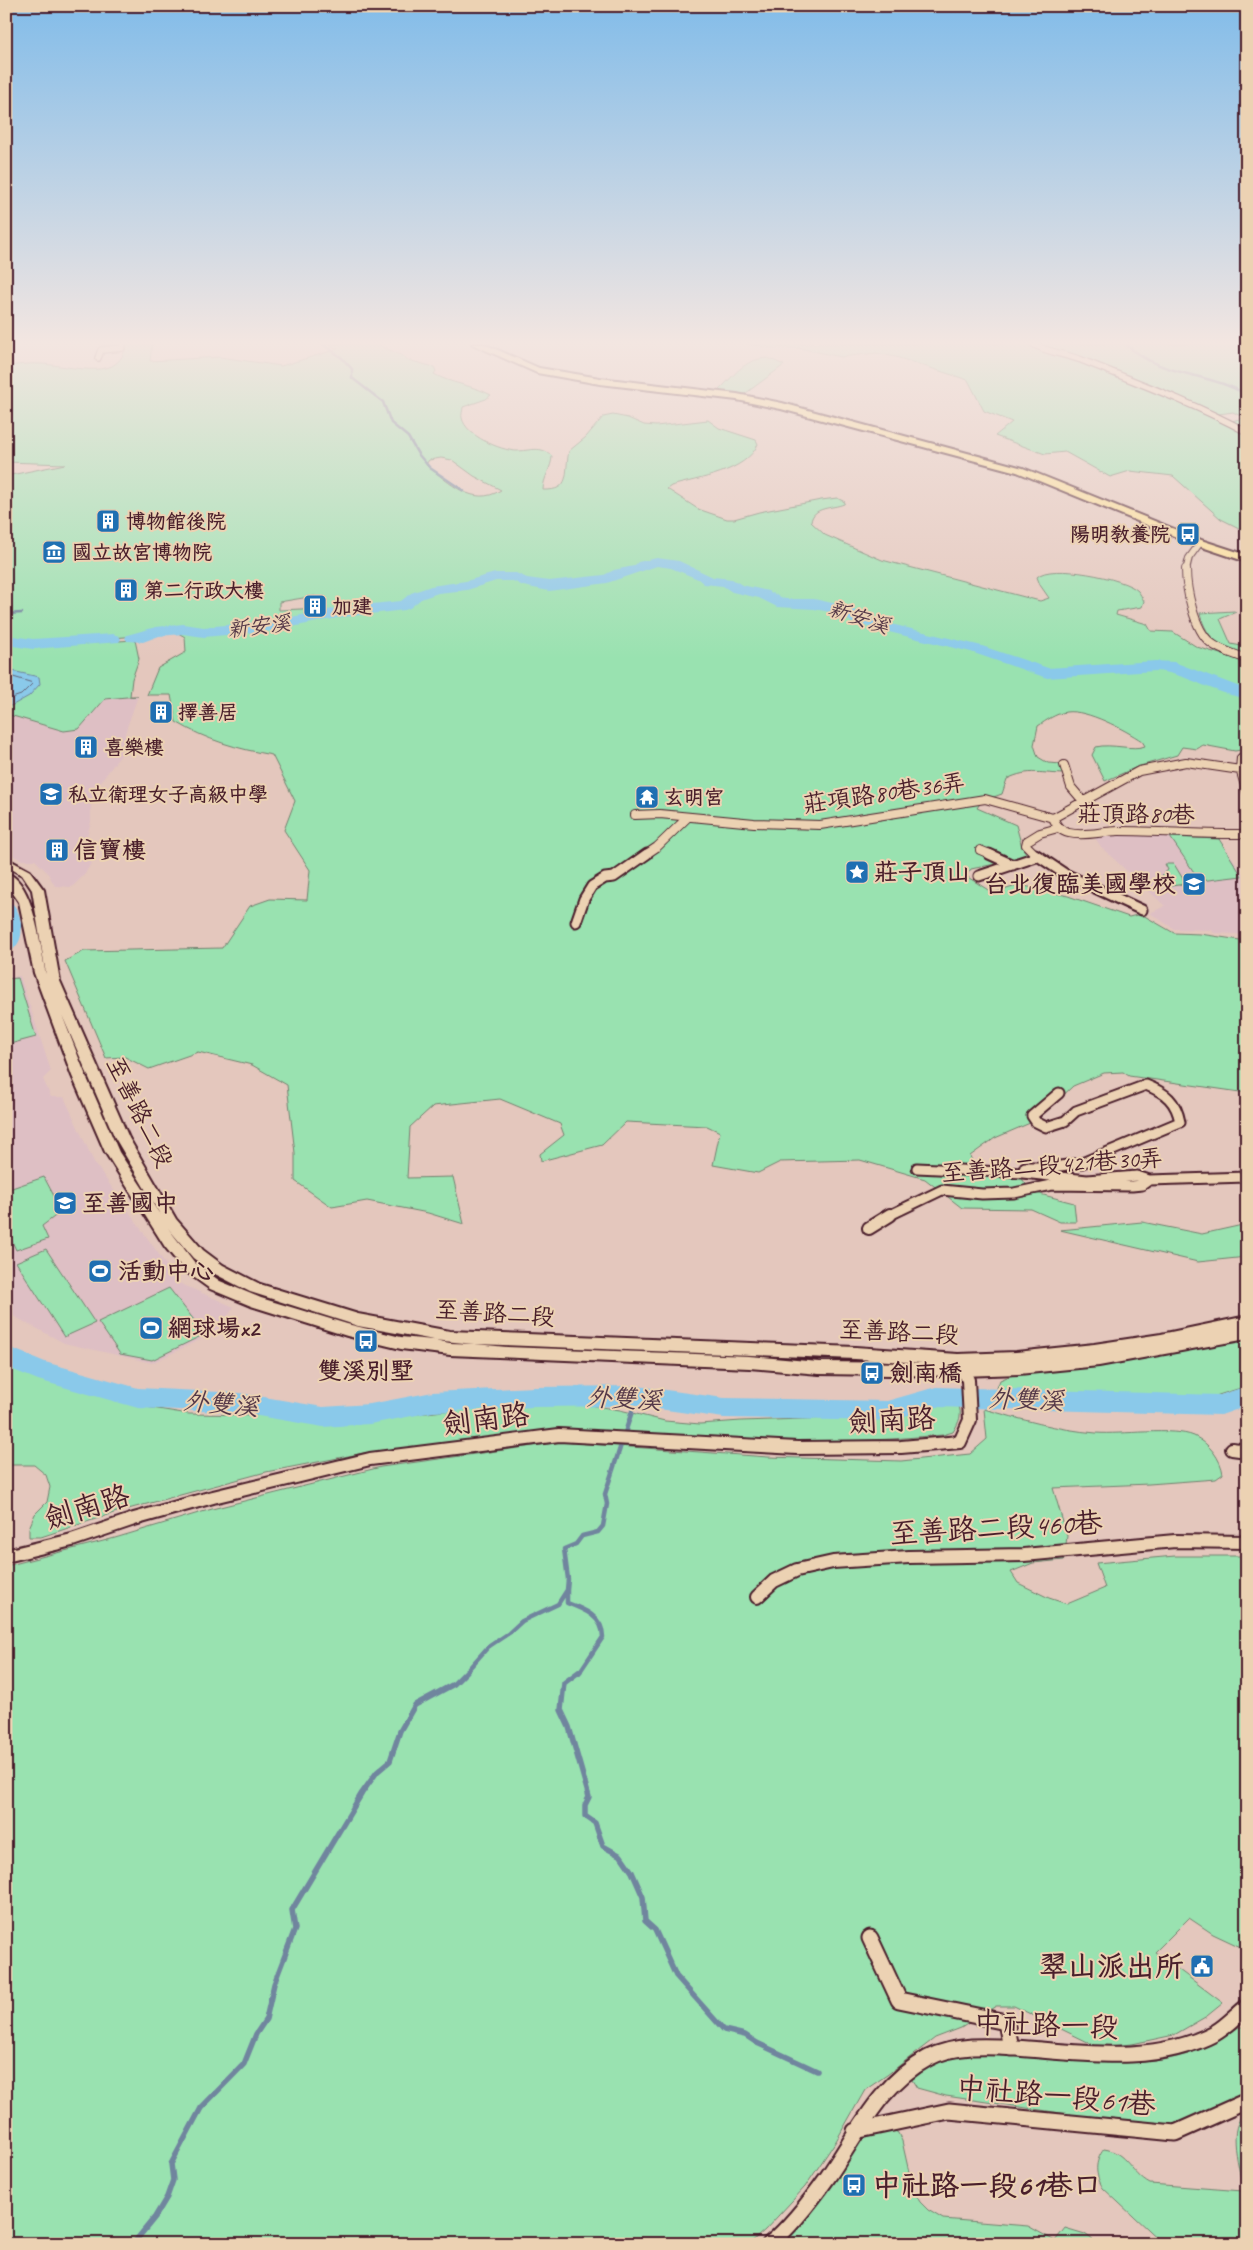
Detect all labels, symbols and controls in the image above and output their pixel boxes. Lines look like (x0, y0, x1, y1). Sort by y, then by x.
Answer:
building icon: 博物館後院 (95, 508, 121, 534)
place label: 博物館後院 (126, 509, 226, 534)
bus stop icon: 陽明教養院 (1175, 521, 1201, 547)
place label: 陽明教養院 (1070, 522, 1170, 547)
museum icon: 國立故宮博物院 (41, 539, 67, 565)
place label: 國立故宮博物院 (72, 540, 212, 565)
building icon: 第二行政大樓 (113, 577, 139, 603)
place label: 第二行政大樓 (144, 578, 264, 603)
building icon: 加建 (302, 593, 328, 619)
place label: 加建 (332, 594, 372, 619)
water label: 新安溪 (825, 595, 894, 639)
water label: 新安溪 (226, 609, 293, 643)
building icon: 擇善居 (148, 699, 174, 725)
place label: 擇善居 (178, 700, 238, 725)
building icon: 喜樂樓 (73, 734, 99, 760)
place label: 喜樂樓 (104, 735, 164, 760)
street label: 莊項路80巷36弄 (801, 767, 967, 819)
school or university icon: 私立衛理女子高級中學 (38, 781, 64, 807)
place label: 私立衛理女子高級中學 (68, 782, 268, 807)
temple icon: 玄明宮 (634, 784, 660, 810)
place label: 玄明宮 (664, 785, 724, 810)
street label: 莊頂路80巷 (1077, 798, 1195, 830)
place label: 信寶樓 (74, 835, 146, 865)
building icon: 信寶樓 (44, 837, 70, 863)
place label: 莊子頂山 (874, 857, 970, 887)
place icon: 莊子頂山 (844, 859, 870, 885)
place label: 台北復臨美國學校 (984, 869, 1176, 899)
school or university icon: 台北復臨美國學校 (1181, 871, 1207, 897)
street label: 至善路二段 (100, 1051, 180, 1173)
street label: 至善路二段421巷30弄 (940, 1142, 1164, 1188)
place label: 至善國中 (82, 1188, 178, 1218)
school or university icon: 至善國中 (52, 1190, 78, 1216)
place label: 活動中心 (118, 1256, 214, 1286)
sports icon: 活動中心 (87, 1258, 113, 1284)
street label: 至善路二段 (434, 1294, 556, 1332)
place label: 網球場x2 (168, 1313, 261, 1343)
street label: 至善路二段 (838, 1314, 960, 1350)
sports icon: 網球場x2 (138, 1315, 164, 1341)
bus stop icon: 雙溪別墅 (353, 1328, 379, 1354)
place label: 雙溪別墅 (318, 1356, 414, 1386)
place label: 劍南橋 (890, 1358, 962, 1388)
bus stop icon: 劍南橋 (859, 1360, 885, 1386)
water label: 外雙溪 (586, 1381, 664, 1417)
water label: 外雙溪 (988, 1383, 1066, 1417)
water label: 外雙溪 (182, 1385, 262, 1423)
street label: 劍南路 (441, 1395, 531, 1443)
street label: 劍南路 (848, 1399, 936, 1441)
street label: 劍南路 (40, 1477, 134, 1537)
street label: 至善路二段460巷 (889, 1504, 1103, 1552)
place label: 翠山派出所 (1039, 1948, 1184, 1985)
public building icon: 翠山派出所 (1189, 1953, 1215, 1979)
street label: 中社路一段 (973, 2004, 1119, 2046)
street label: 中社路一段61巷 (955, 2069, 1157, 2123)
place label: 中社路一段61巷口 (872, 2167, 1102, 2204)
bus stop icon: 中社路一段61巷口 (841, 2172, 867, 2198)

